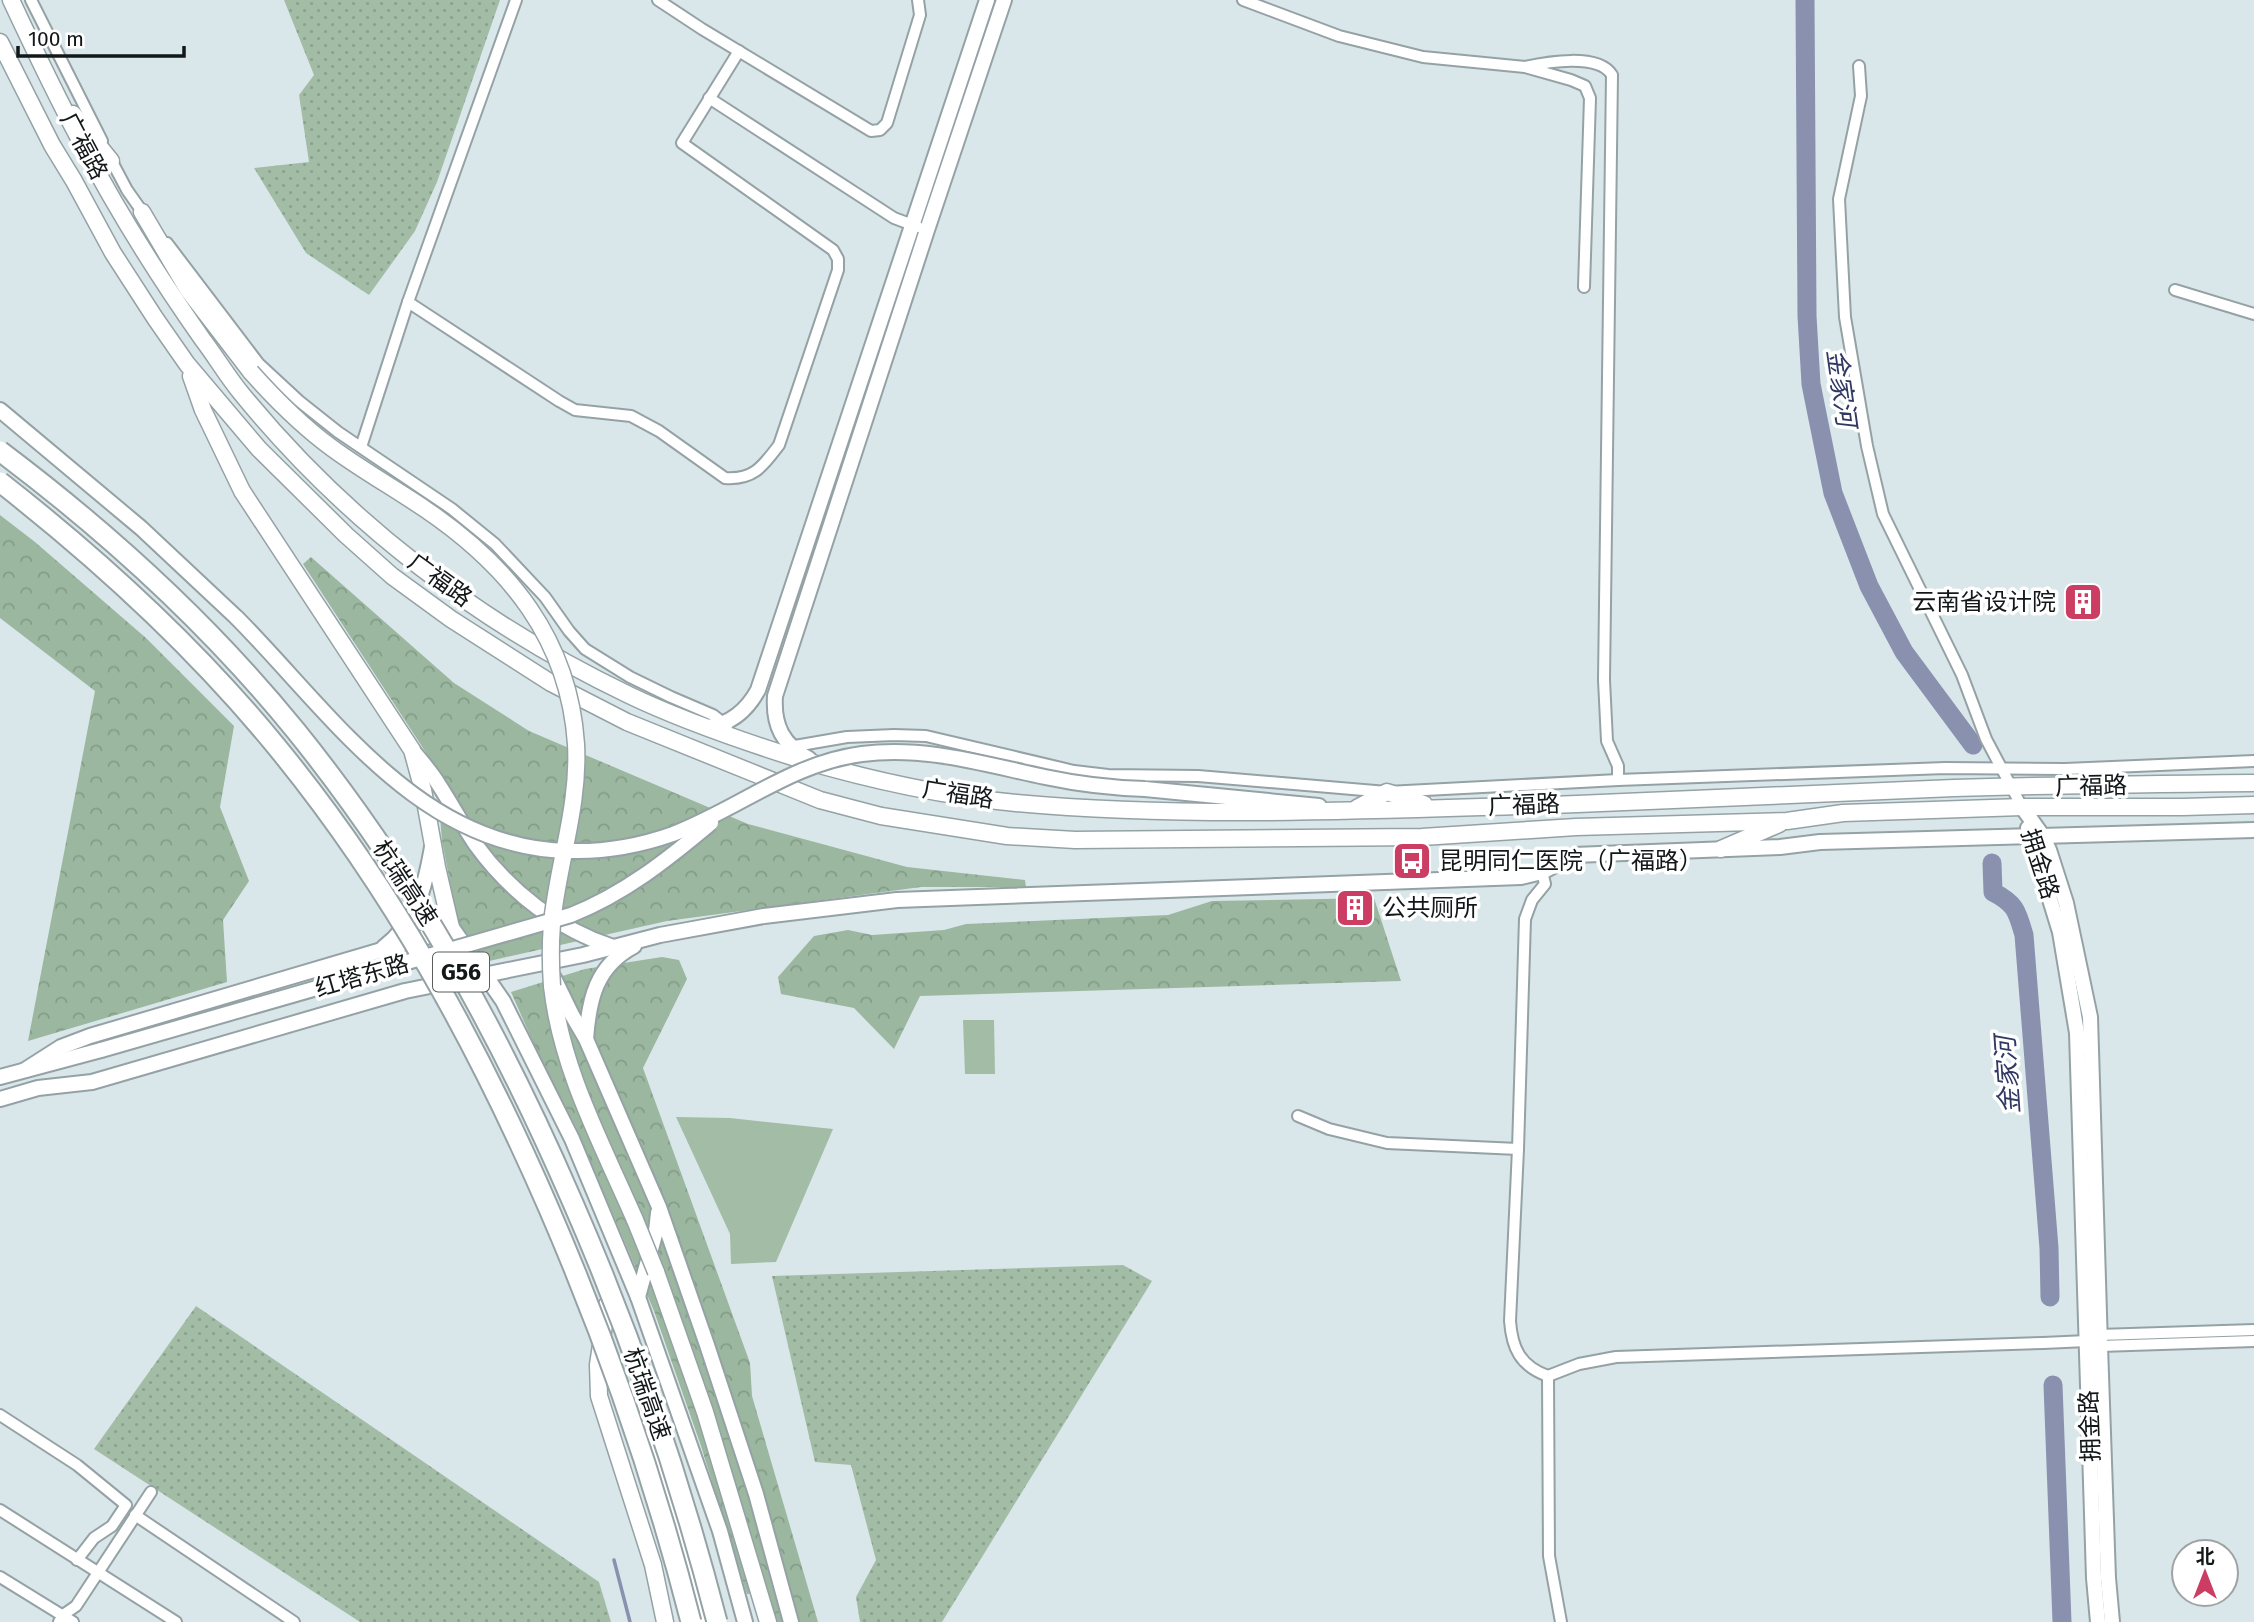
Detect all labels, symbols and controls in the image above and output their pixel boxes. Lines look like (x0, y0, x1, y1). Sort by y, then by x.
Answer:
scale bar (18, 14, 184, 58)
text: 100 m (28, 26, 84, 52)
street label: 广福路 (55, 108, 113, 184)
water label: 金家河 (1820, 347, 1862, 434)
street label: 广福路 (403, 548, 477, 612)
building icon: 云南省设计院 (2062, 581, 2104, 623)
place label: 云南省设计院 (1912, 588, 2056, 616)
street label: 广福路 (2055, 771, 2127, 801)
street label: 广福路 (920, 775, 996, 813)
street label: 广福路 (1488, 790, 1560, 820)
street label: 拥金路 (2016, 825, 2064, 903)
street label: 杭瑞高速 (367, 835, 443, 931)
bus stop icon: 昆明同仁医院（广福路） (1391, 840, 1433, 882)
place label: 昆明同仁医院（广福路） (1439, 847, 1703, 875)
building icon: 公共厕所 (1334, 887, 1376, 929)
place label: 公共厕所 (1382, 894, 1478, 922)
street label: 红塔东路 (312, 949, 412, 1003)
road number: G56 (433, 953, 489, 992)
water label: 金家河 (1989, 1030, 2026, 1115)
street label: 杭瑞高速 (618, 1344, 676, 1444)
street label: 拥金路 (2075, 1390, 2105, 1462)
north arrow (2170, 1538, 2240, 1608)
text: 北 (2195, 1545, 2215, 1568)

